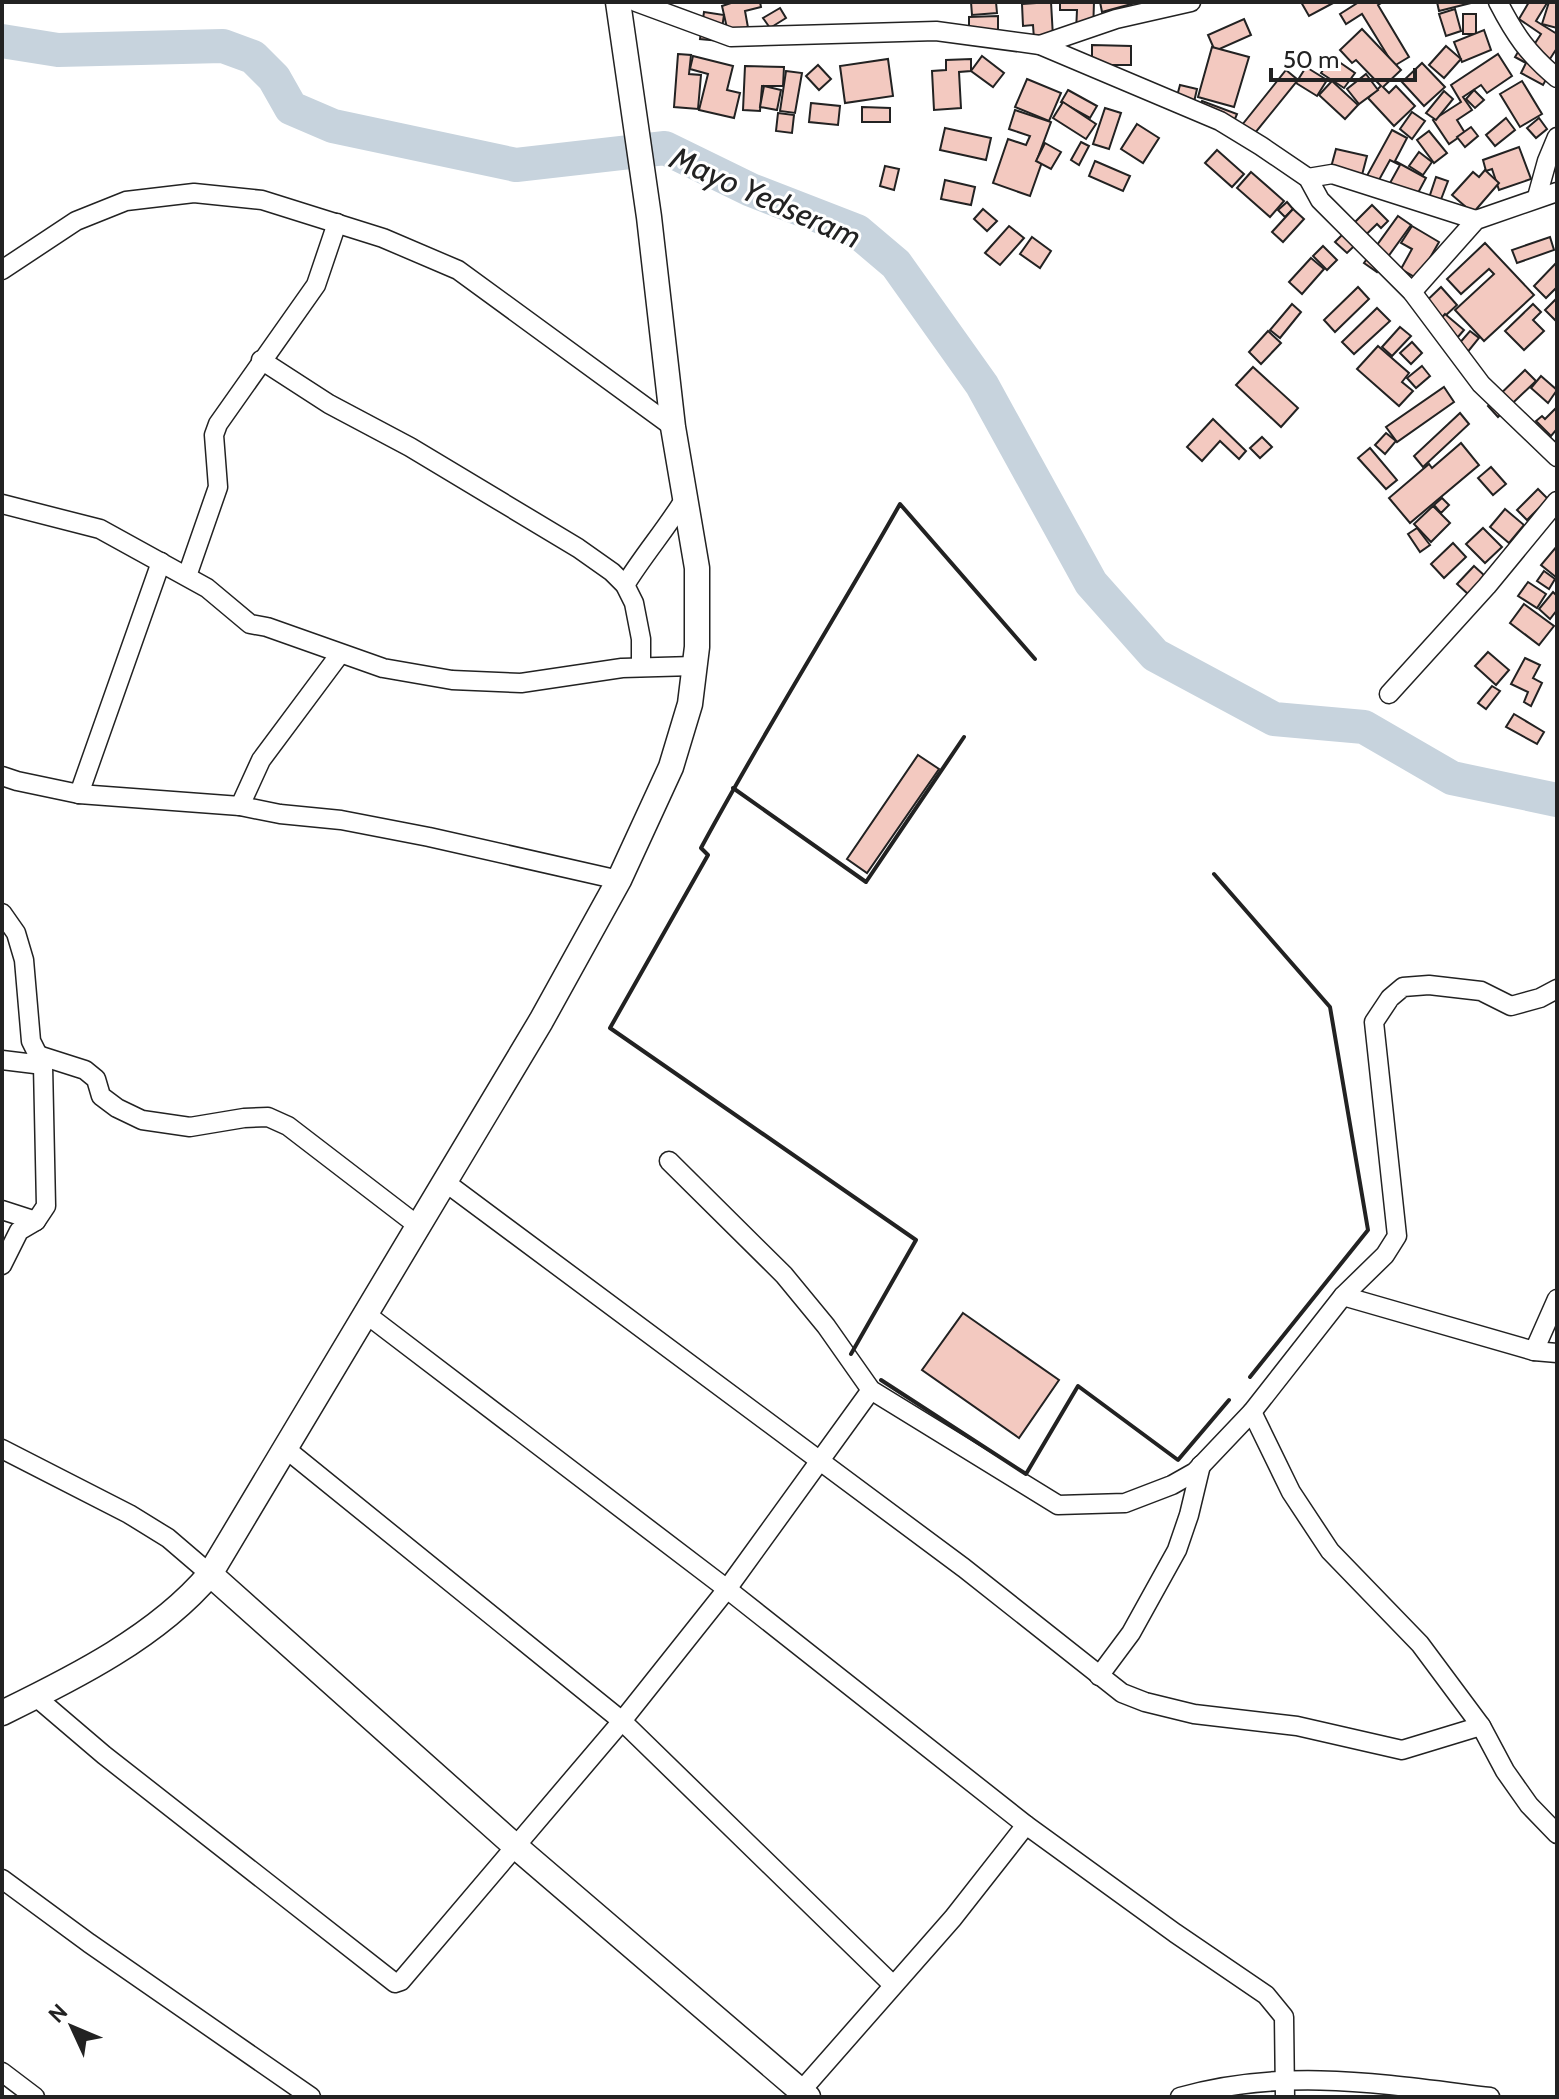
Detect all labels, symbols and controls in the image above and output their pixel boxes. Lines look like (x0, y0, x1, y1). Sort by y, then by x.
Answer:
scale bar (1271, 32, 1415, 82)
text: 50 m (1283, 45, 1339, 74)
water label: Mayo Yedseram (664, 137, 867, 256)
north arrow (32, 1987, 112, 2067)
text: N (43, 1998, 73, 2028)

